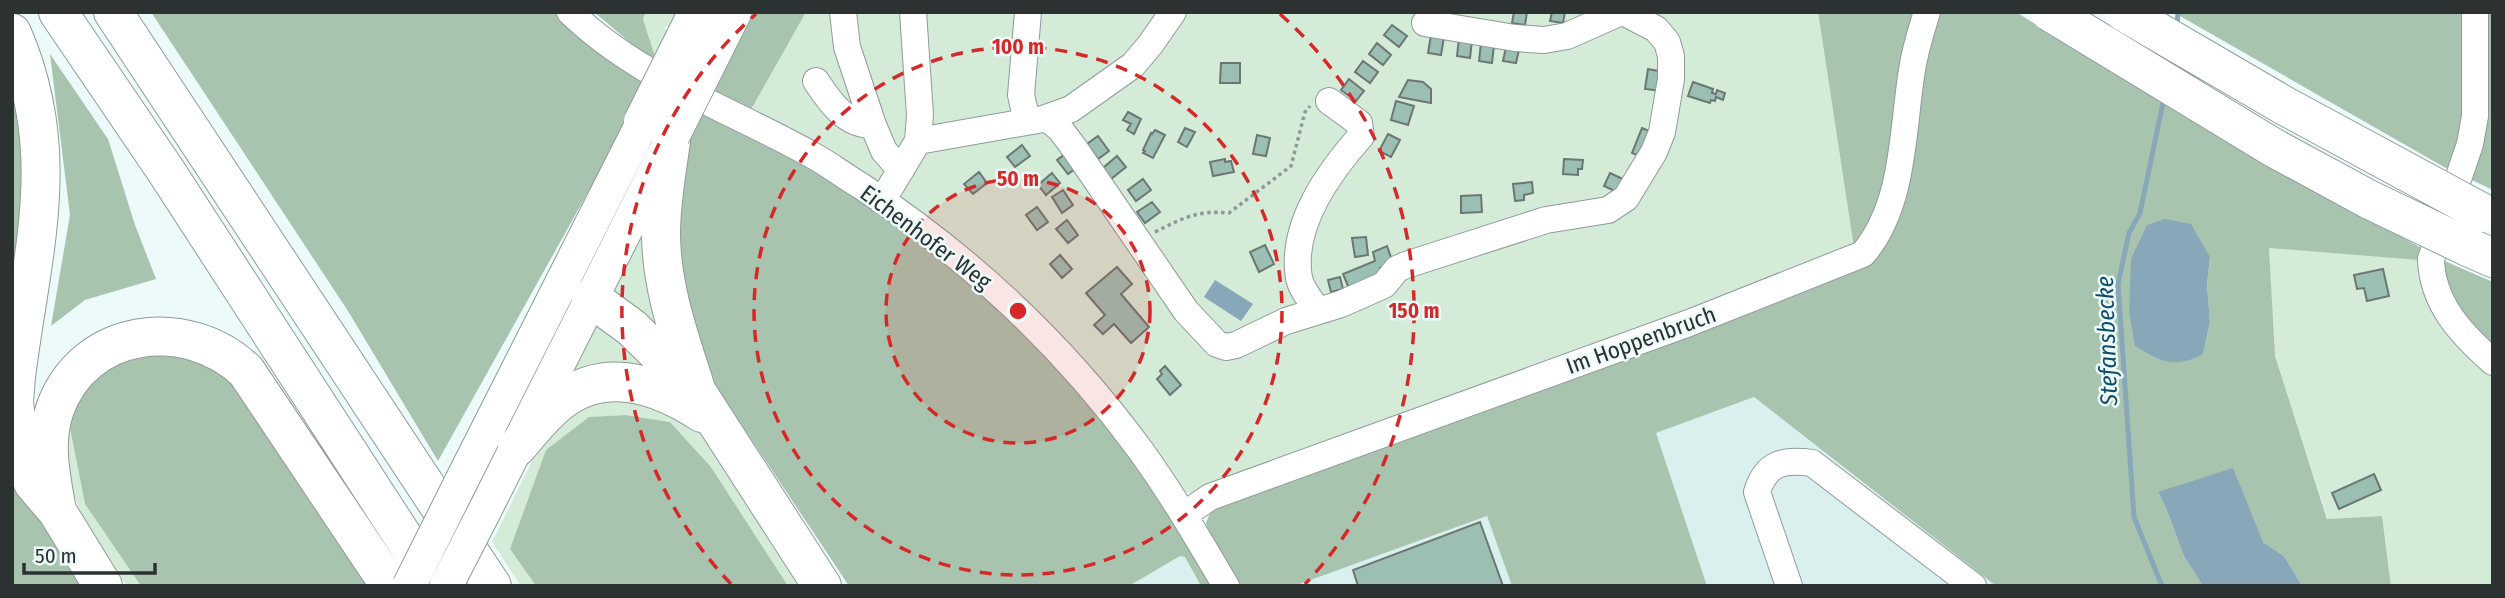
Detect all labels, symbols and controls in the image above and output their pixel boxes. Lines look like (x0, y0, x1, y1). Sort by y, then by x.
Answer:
text: 100 m (992, 34, 1044, 60)
text: 50 m (997, 166, 1039, 192)
street label: Eichenhofer Weg (855, 179, 997, 296)
water label: Stefansbecke (2091, 276, 2123, 407)
text: 150 m (1388, 298, 1440, 324)
centre of rings (1006, 299, 1030, 323)
street label: Im Hoppenbruch (1562, 300, 1720, 380)
scale bar (24, 532, 156, 576)
text: 50 m (35, 543, 77, 569)

